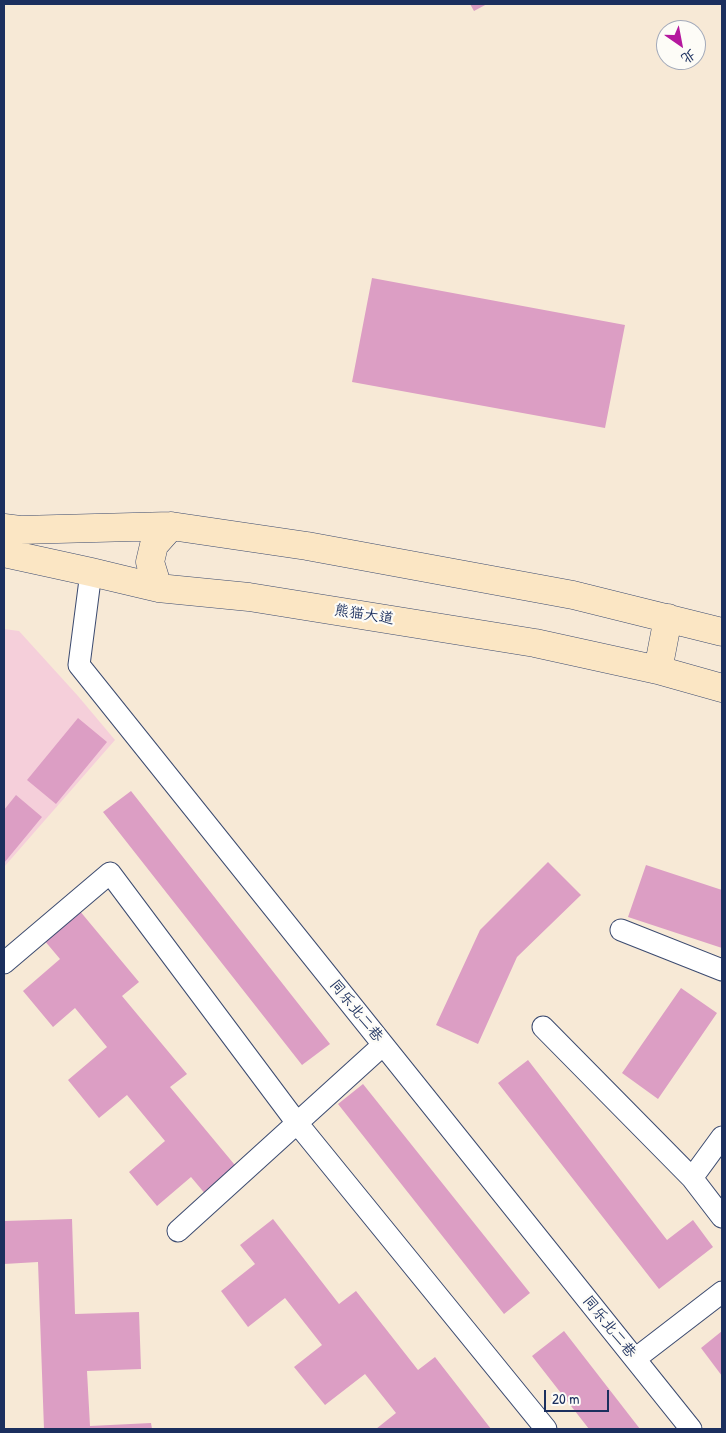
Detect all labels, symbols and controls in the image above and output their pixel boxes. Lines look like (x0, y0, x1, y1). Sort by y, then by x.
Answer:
north arrow (656, 20, 706, 70)
text: 北 (678, 45, 700, 69)
street label: 熊猫大道 (333, 601, 395, 629)
street label: 同乐北二巷 (325, 976, 387, 1046)
street label: 同乐北二巷 (578, 1292, 640, 1362)
scale bar (546, 1380, 611, 1412)
text: 20 m (552, 1388, 579, 1409)

